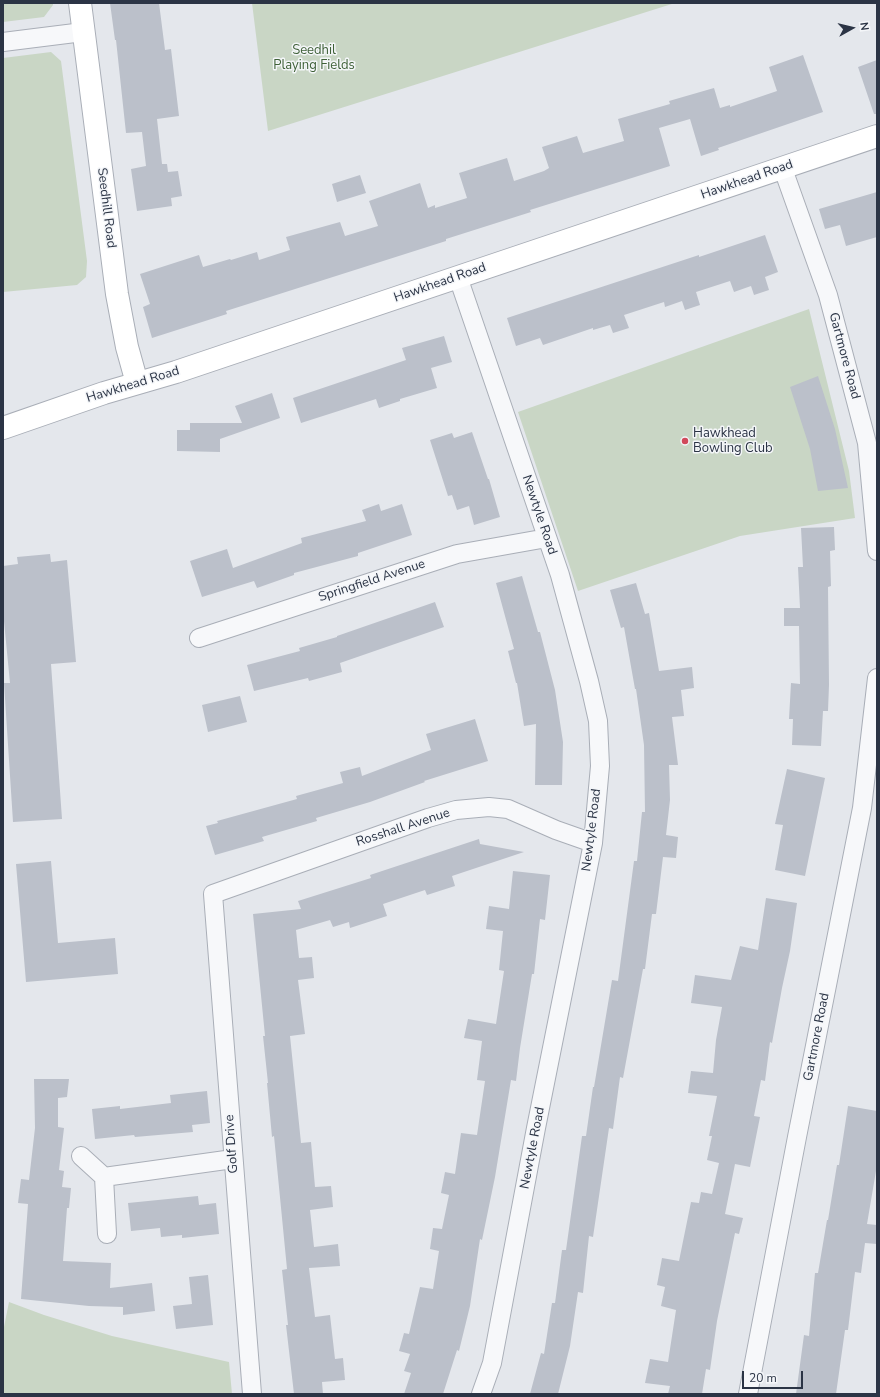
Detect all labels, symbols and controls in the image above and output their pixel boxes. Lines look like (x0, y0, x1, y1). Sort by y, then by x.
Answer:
north arrow (832, 8, 872, 48)
text: N (856, 21, 872, 31)
park label: Seedhil Playing Fields (273, 43, 355, 74)
street label: Hawkhead Road (699, 157, 795, 203)
street label: Seedhill Road (93, 167, 119, 249)
street label: Hawkhead Road (392, 260, 488, 306)
street label: Gartmore Road (825, 311, 863, 401)
street label: Hawkhead Road (85, 363, 181, 407)
place label: Hawkhead Bowling Club (693, 426, 773, 457)
marker: Hawkhead Bowling Club (680, 436, 690, 446)
street label: Newtyle Road (518, 473, 560, 557)
street label: Springfield Avenue (317, 556, 427, 606)
street label: Newtyle Road (579, 788, 605, 872)
street label: Rosshall Avenue (354, 805, 452, 851)
street label: Gartmore Road (801, 992, 833, 1082)
street label: Newtyle Road (517, 1106, 549, 1190)
street label: Golf Drive (222, 1114, 242, 1174)
scale bar (744, 1363, 805, 1389)
text: 20 m (749, 1370, 777, 1386)

